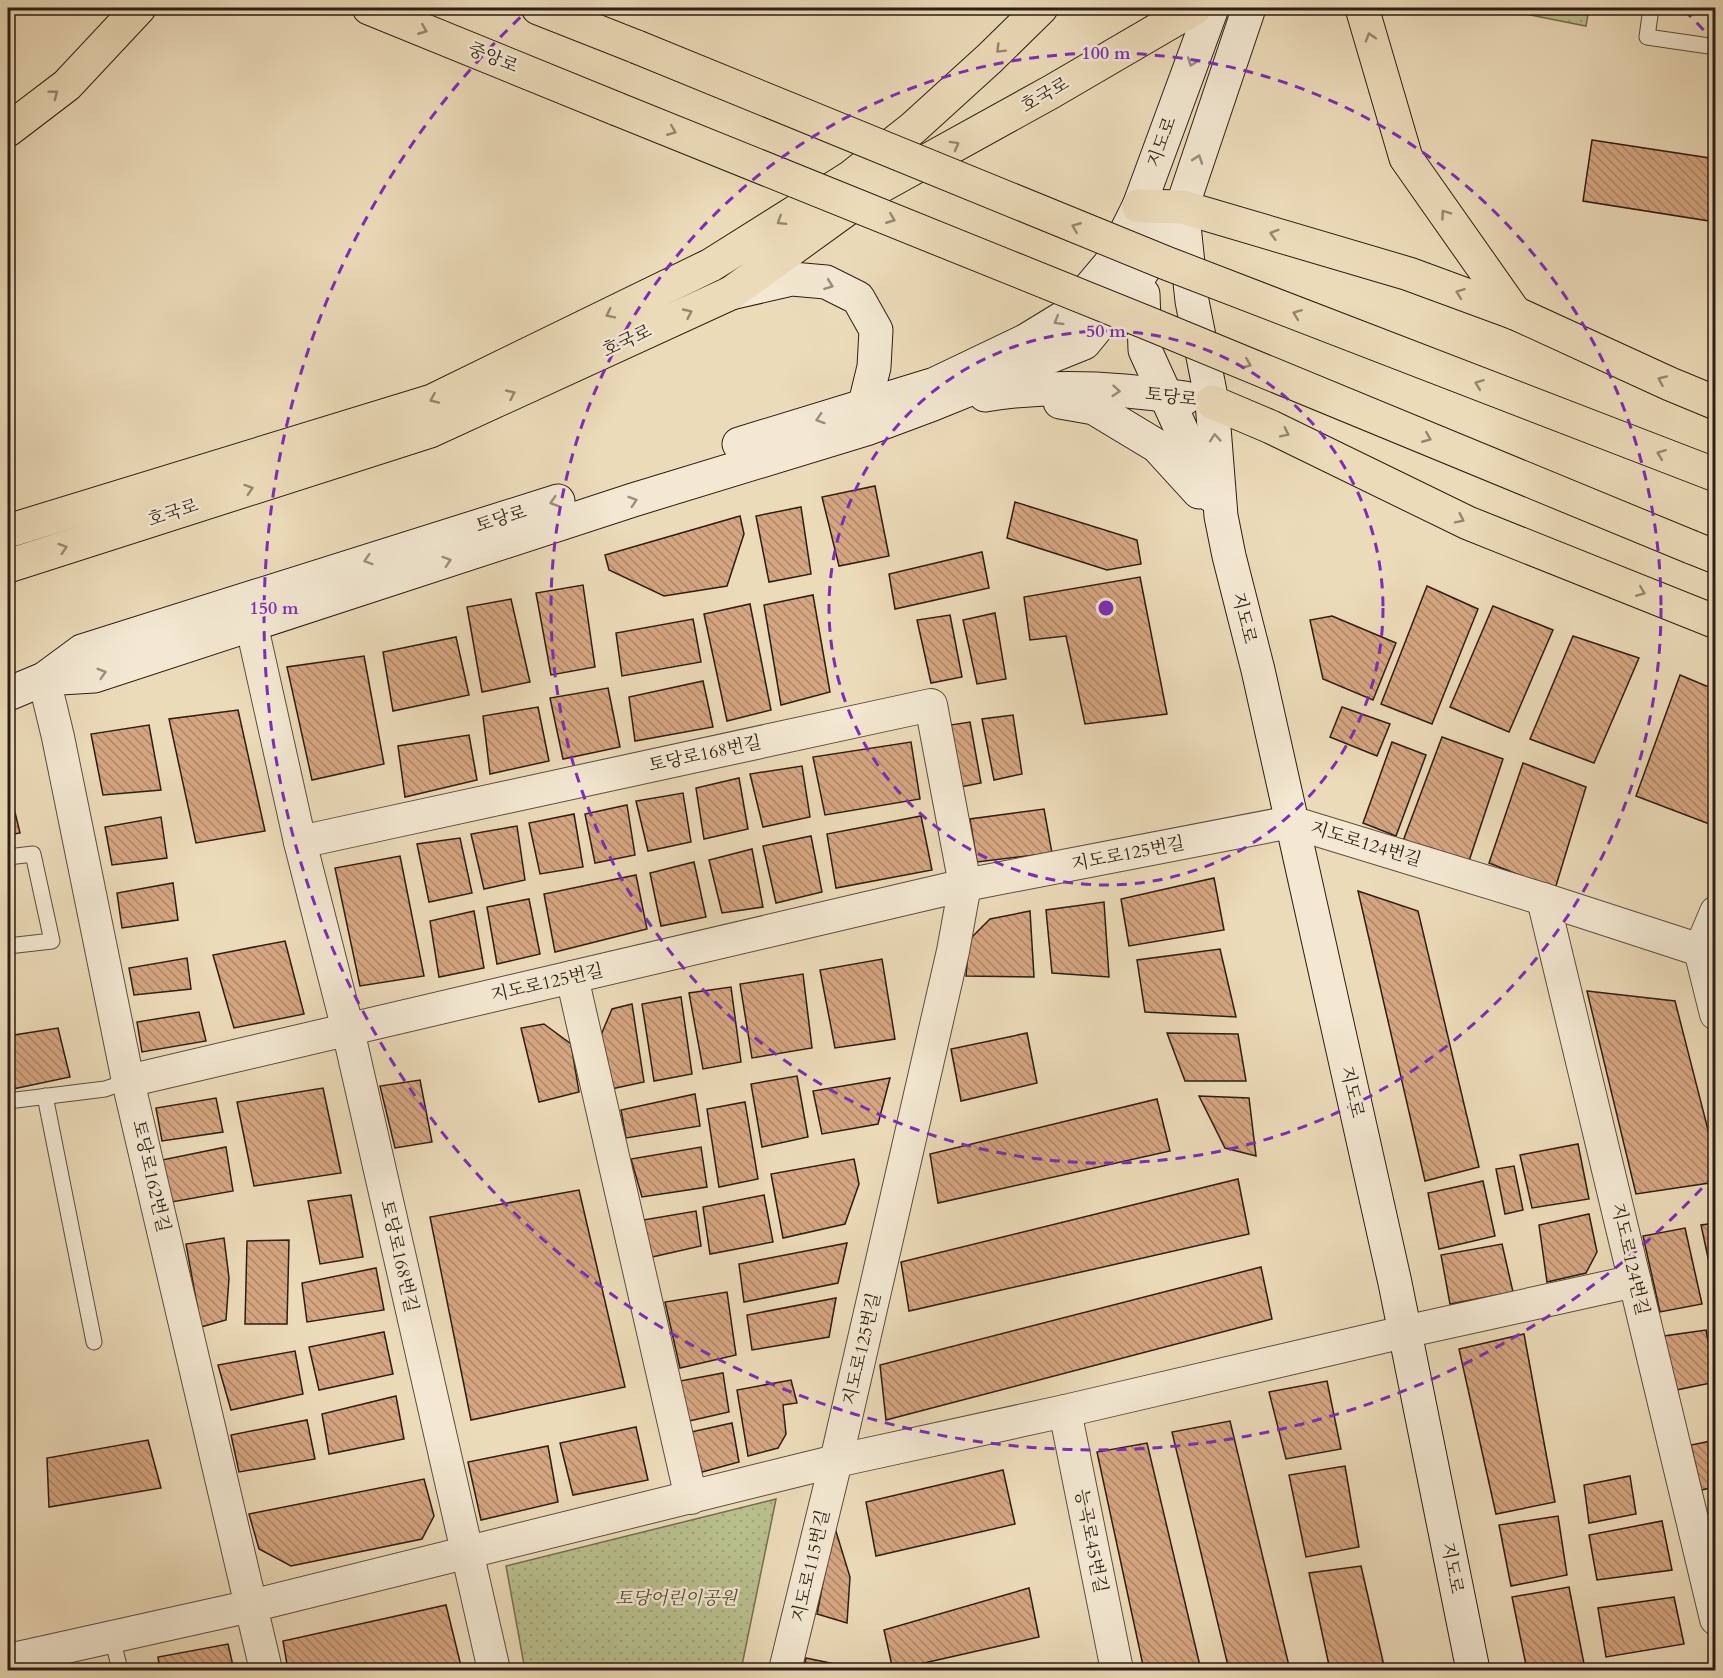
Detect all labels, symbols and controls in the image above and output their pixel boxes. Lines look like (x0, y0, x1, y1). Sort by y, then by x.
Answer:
one-way arrow (417, 23, 428, 35)
one-way arrow (1365, 32, 1377, 43)
street label: 중앙로 (464, 37, 522, 79)
text: 100 m (1081, 41, 1131, 66)
one-way arrow (996, 42, 1007, 53)
one-way arrow (1186, 57, 1199, 67)
street label: 호국로 (1016, 71, 1074, 119)
one-way arrow (48, 91, 59, 102)
street label: 지도로 (1141, 113, 1183, 171)
one-way arrow (665, 124, 676, 136)
one-way arrow (949, 141, 959, 153)
one-way arrow (1191, 155, 1203, 165)
one-way arrow (1441, 209, 1452, 220)
one-way arrow (885, 212, 896, 224)
one-way arrow (777, 213, 787, 225)
one-way arrow (1072, 222, 1083, 234)
one-way arrow (1270, 229, 1280, 241)
one-way arrow (823, 277, 834, 290)
one-way arrow (1455, 288, 1466, 300)
one-way arrow (605, 307, 616, 318)
one-way arrow (682, 308, 693, 320)
one-way arrow (1292, 309, 1303, 321)
one-way arrow (1054, 314, 1064, 326)
street label: 호국로 (598, 319, 656, 363)
text: 50 m (1086, 319, 1126, 344)
one-way arrow (1241, 357, 1252, 369)
one-way arrow (1657, 375, 1668, 387)
one-way arrow (1474, 379, 1485, 391)
street label: 토당로 (1144, 381, 1198, 413)
one-way arrow (1112, 384, 1121, 397)
one-way arrow (504, 390, 515, 402)
one-way arrow (430, 392, 441, 404)
one-way arrow (815, 411, 826, 424)
one-way arrow (1279, 426, 1290, 438)
one-way arrow (1421, 431, 1432, 443)
one-way arrow (1209, 433, 1222, 442)
one-way arrow (1656, 448, 1667, 461)
one-way arrow (243, 484, 254, 496)
street label: 호국로 (144, 493, 202, 533)
one-way arrow (549, 495, 560, 507)
one-way arrow (627, 495, 638, 508)
street label: 토당로 (472, 499, 530, 539)
one-way arrow (1454, 511, 1465, 523)
one-way arrow (57, 543, 68, 556)
one-way arrow (363, 553, 374, 566)
one-way arrow (441, 556, 452, 568)
one-way arrow (1635, 585, 1646, 597)
street label: 지도로 (1226, 590, 1262, 646)
text: 150 m (249, 596, 299, 621)
centre of rings (1096, 598, 1116, 618)
one-way arrow (96, 668, 107, 680)
street label: 토당로168번길 (646, 730, 764, 778)
street label: 지도로124번길 (1308, 815, 1424, 873)
street label: 지도로125번길 (1069, 831, 1187, 877)
street label: 지도로125번길 (488, 958, 606, 1008)
street label: 지도로 (1334, 1064, 1370, 1120)
street label: 토당로162번길 (126, 1117, 176, 1235)
street label: 토당로168번길 (374, 1197, 424, 1315)
street label: 지도로124번길 (1605, 1200, 1655, 1318)
street label: 지도로125번길 (837, 1290, 887, 1408)
street label: 능곡로45번길 (1069, 1487, 1113, 1595)
street label: 지도로115번길 (786, 1507, 836, 1625)
street label: 지도로 (1435, 1540, 1469, 1596)
park label: 토당어린이공원 (615, 1586, 738, 1611)

